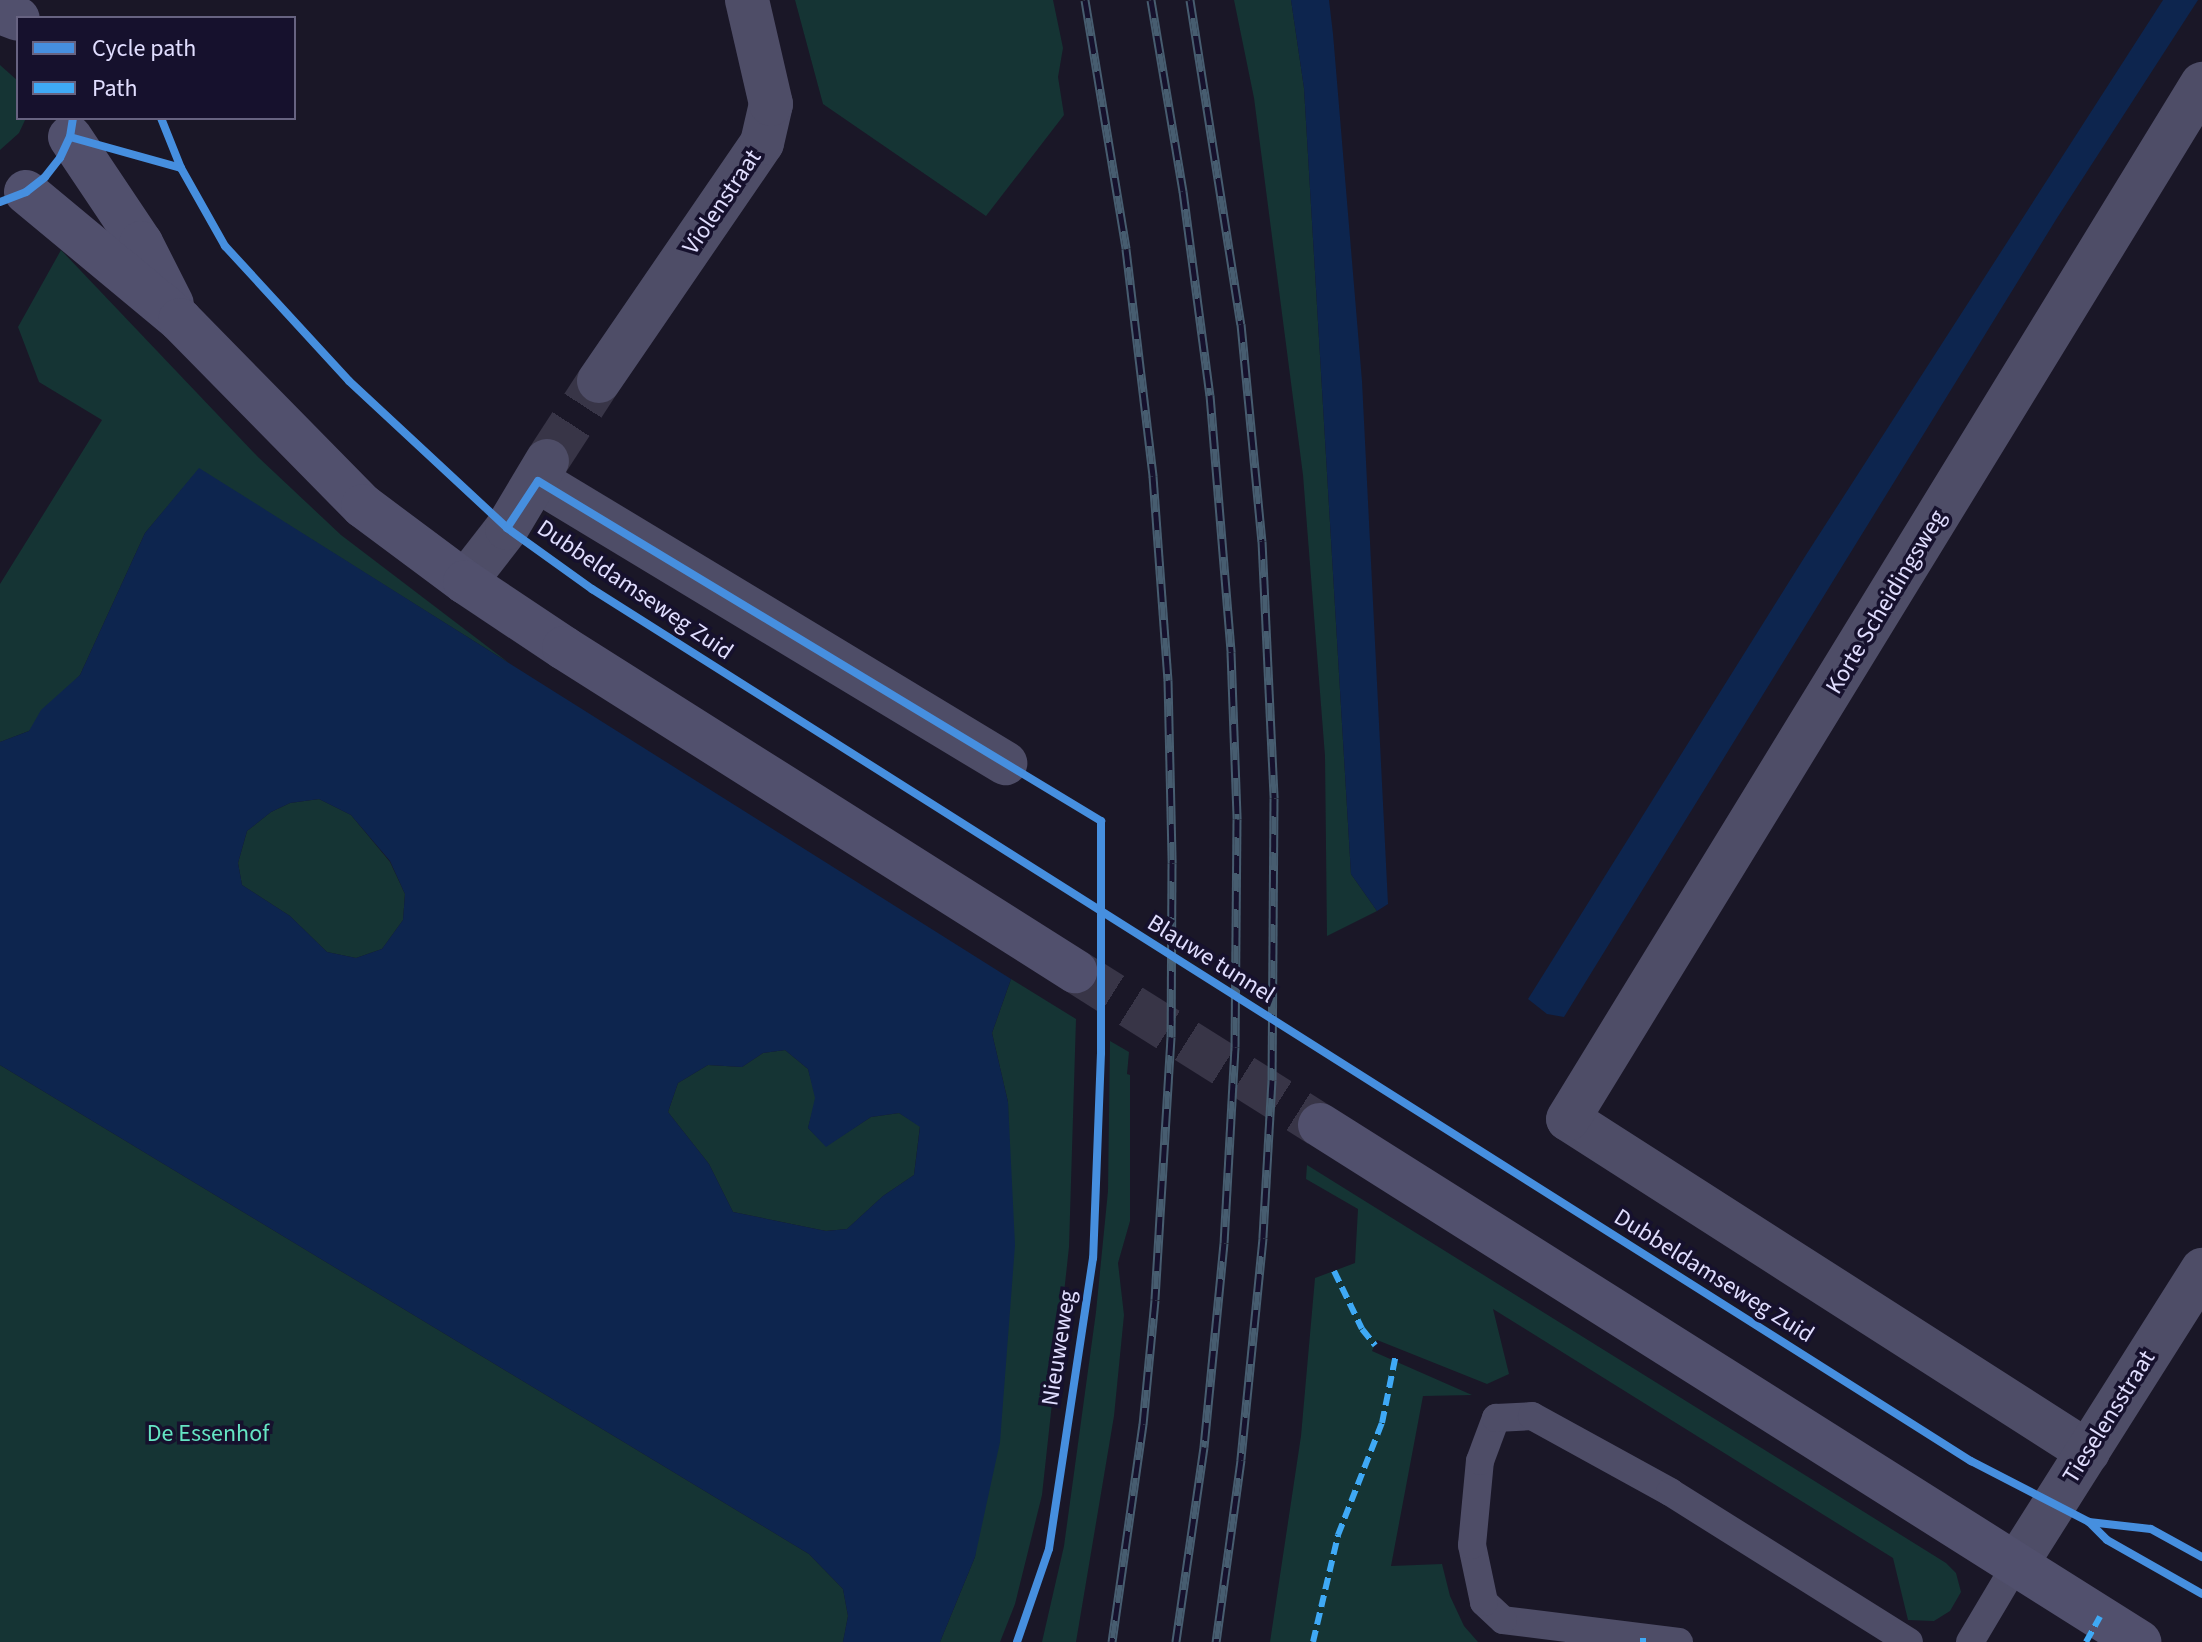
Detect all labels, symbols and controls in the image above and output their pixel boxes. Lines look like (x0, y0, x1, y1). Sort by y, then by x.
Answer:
legend (16, 16, 296, 120)
text: Cycle path (92, 31, 196, 66)
text: Path (92, 71, 138, 106)
street label: Violenstraat (677, 144, 767, 260)
street label: Korte Scheidingsweg (1820, 505, 1952, 699)
street label: Dubbeldamseweg Zuid (532, 514, 738, 666)
street label: Blauwe tunnel (1142, 908, 1280, 1010)
street label: Dubbeldamseweg Zuid (1609, 1203, 1819, 1349)
street label: Nieuweweg (1036, 1288, 1082, 1408)
street label: Tieselensstraat (2057, 1345, 2161, 1489)
park label: De Essenhof (147, 1420, 269, 1448)

